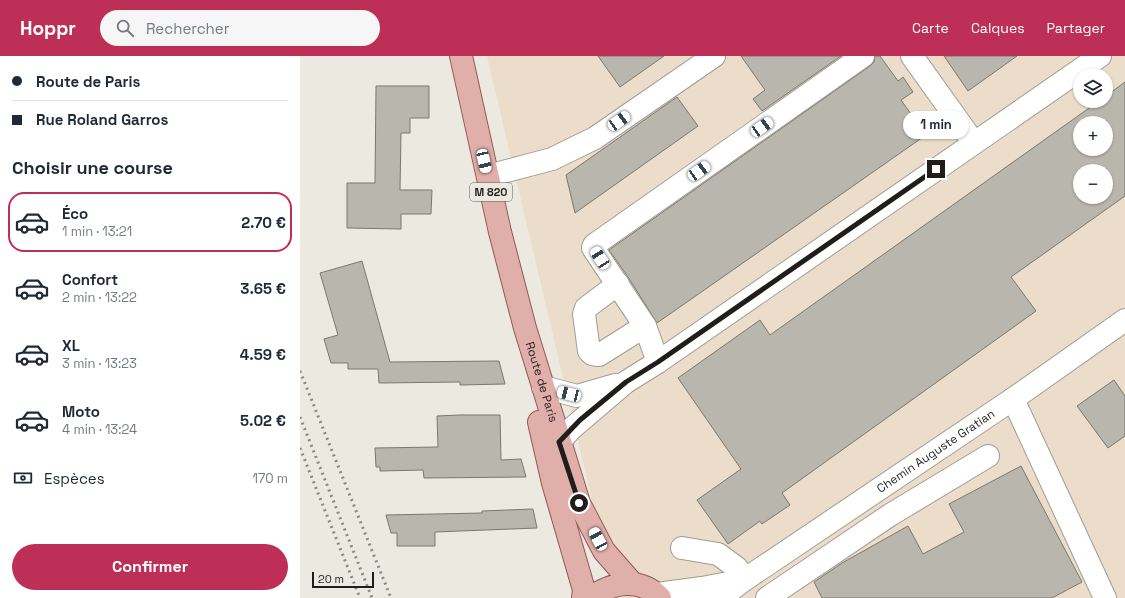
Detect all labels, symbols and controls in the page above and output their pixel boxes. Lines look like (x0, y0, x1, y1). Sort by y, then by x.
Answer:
search box (100, 10, 380, 46)
text: Hoppr (20, 16, 76, 41)
icon: search (114, 17, 136, 39)
text: Rechercher (146, 19, 229, 38)
text: Carte (912, 19, 949, 37)
text: Calques (971, 19, 1025, 37)
text: Partager (1047, 19, 1105, 37)
map controls (1073, 68, 1113, 204)
button: layers (1073, 68, 1113, 108)
text: Route de Paris (36, 72, 140, 91)
car (606, 109, 632, 133)
text: Rue Roland Garros (36, 110, 168, 129)
callout: 1 min (903, 111, 969, 139)
car (749, 115, 775, 139)
text: 1 min (920, 116, 952, 133)
button: + (1073, 116, 1113, 156)
car (475, 148, 493, 174)
text: Choisir une course (12, 156, 173, 179)
car (686, 159, 712, 183)
route end (927, 160, 945, 178)
button: − (1073, 164, 1113, 204)
road number: M 820 (470, 183, 512, 201)
icon: car (14, 204, 50, 240)
text: Éco (62, 204, 88, 223)
text: 2.70 € (241, 213, 286, 232)
text: 1 min · 13:21 (62, 223, 132, 240)
car (588, 245, 612, 271)
icon: car (14, 270, 50, 306)
text: Confort (62, 270, 118, 289)
text: 3.65 € (240, 279, 286, 298)
text: 2 min · 13:22 (62, 289, 137, 306)
icon: car (14, 336, 50, 372)
text: XL (62, 336, 80, 355)
street label: Route de Paris (522, 340, 562, 424)
text: 4.59 € (240, 345, 286, 364)
text: 3 min · 13:23 (62, 355, 137, 372)
car (556, 385, 582, 403)
icon: car (14, 402, 50, 438)
text: Moto (62, 402, 100, 421)
street label: Chemin Auguste Gratian (874, 406, 998, 496)
text: 5.02 € (240, 411, 286, 430)
text: 4 min · 13:24 (62, 421, 137, 438)
icon: cash (12, 467, 34, 489)
text: Espèces (44, 469, 105, 488)
text: 170 m (252, 470, 288, 487)
route start (570, 494, 588, 512)
car (587, 526, 609, 552)
button: Confirmer (12, 544, 288, 590)
scale bar (312, 570, 374, 589)
text: 20 m (318, 572, 344, 586)

